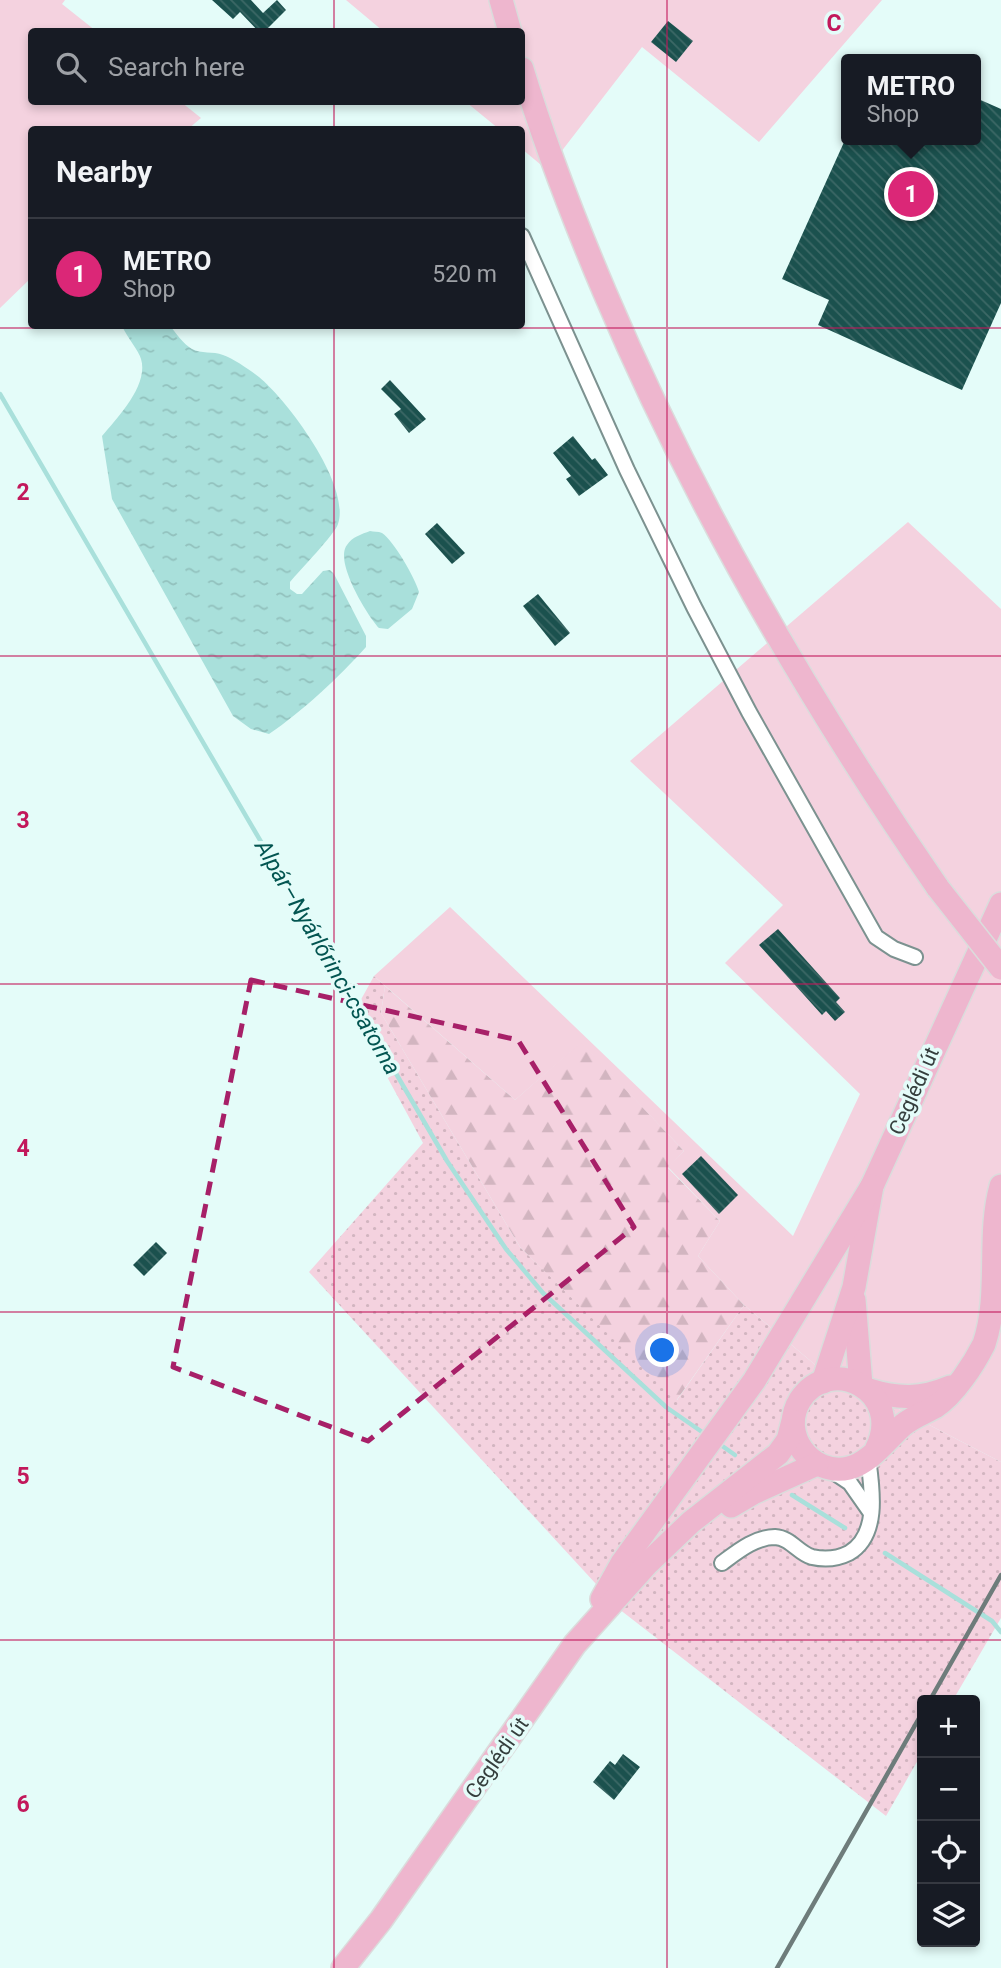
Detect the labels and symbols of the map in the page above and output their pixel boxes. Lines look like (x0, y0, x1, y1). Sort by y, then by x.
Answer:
text: C (826, 10, 842, 37)
pin: 1 (888, 168, 934, 220)
text: 2 (16, 479, 30, 506)
text: 3 (16, 807, 30, 834)
water label: Alpár–Nyárlőrinci-csatorna (249, 834, 406, 1080)
street label: Ceglédi út (884, 1043, 944, 1139)
text: 4 (16, 1135, 30, 1162)
your location (645, 1333, 679, 1367)
text: 5 (16, 1463, 30, 1490)
street label: Ceglédi út (460, 1713, 534, 1803)
text: 6 (16, 1791, 30, 1818)

